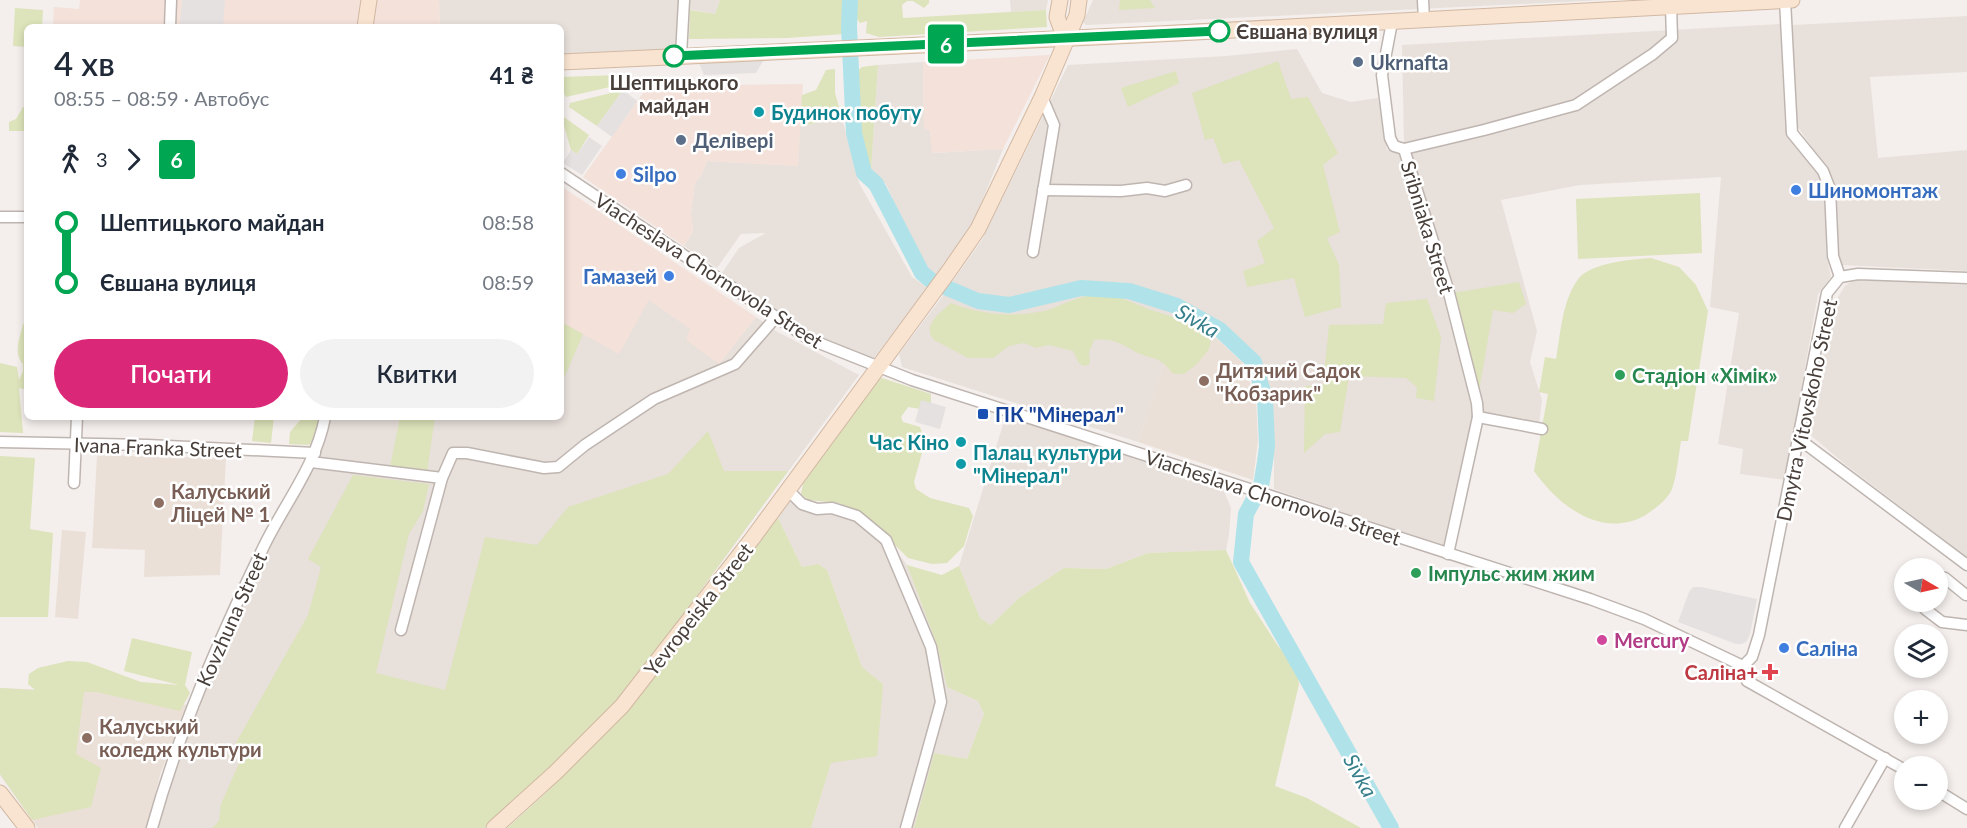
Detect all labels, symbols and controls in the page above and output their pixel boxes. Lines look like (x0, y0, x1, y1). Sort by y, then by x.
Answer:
place label: Євшана вулиця (1236, 19, 1378, 43)
marker: Євшана вулиця (1208, 20, 1230, 42)
line badge: 6 (926, 24, 966, 63)
text: 6 (940, 32, 952, 57)
text: 4 хв (54, 43, 115, 83)
marker: Шептицького майдан (663, 45, 685, 67)
place label: Ukrnafta (1370, 50, 1448, 74)
marker: Ukrnafta (1351, 55, 1365, 69)
text: 41 ₴ (490, 62, 534, 89)
place label: Шептицького майдан (610, 70, 739, 117)
text: 08:55 – 08:59 · Автобус (54, 86, 269, 110)
place label: Будинок побуту (771, 100, 922, 124)
marker: Будинок побуту (752, 105, 766, 119)
place label: Делівері (693, 128, 774, 152)
marker: Делівері (674, 133, 688, 147)
icon: walk (54, 143, 87, 176)
icon: forward (117, 143, 150, 176)
text: 3 (96, 147, 108, 171)
text: 6 (171, 147, 183, 172)
street label: Sribniaka Street (1396, 158, 1460, 296)
place label: Silpo (633, 162, 677, 186)
marker: Silpo (614, 167, 628, 181)
place label: Шиномонтаж (1808, 178, 1939, 202)
marker: Шиномонтаж (1789, 183, 1803, 197)
street label: Viacheslava Chornovola Street (591, 187, 827, 353)
text: Шептицького майдан (100, 209, 325, 236)
text: 08:58 (483, 210, 534, 234)
place label: Гамазей (583, 264, 657, 288)
text: Євшана вулиця (100, 269, 256, 296)
marker: Гамазей (662, 269, 676, 283)
text: 08:59 (483, 270, 534, 294)
street label: Dmytra Vitovskoho Street (1771, 297, 1841, 523)
water label: Sivka (1172, 298, 1224, 342)
button: Почати (54, 339, 288, 408)
button: Квитки (300, 339, 534, 408)
place label: Дитячий Садок "Кобзарик" (1216, 358, 1361, 405)
place label: Стадіон «Хімік» (1632, 363, 1778, 387)
marker: Стадіон «Хімік» (1613, 368, 1627, 382)
marker: Дитячий Садок "Кобзарик" (1197, 374, 1211, 388)
place label: ПК "Мінерал" (995, 402, 1124, 426)
marker: ПК "Мінерал" (976, 407, 990, 421)
place label: Час Кіно (869, 430, 949, 454)
street label: Ivana Franka Street (74, 432, 242, 462)
marker: Час Кіно (954, 435, 968, 449)
place label: Палац культури "Мінерал" (973, 440, 1122, 487)
street label: Viacheslava Chornovola Street (1142, 444, 1404, 550)
marker: Палац культури "Мінерал" (954, 457, 968, 471)
place label: Калуський Ліцей № 1 (170, 479, 271, 526)
marker: Калуський Ліцей № 1 (152, 496, 166, 510)
street label: Yevropeiska Street (639, 538, 757, 680)
street label: Kovzhuna Street (191, 548, 271, 690)
north arrow (1894, 558, 1948, 612)
map controls (1894, 558, 1948, 810)
place label: Імпульс жим жим (1428, 561, 1595, 585)
marker: Імпульс жим жим (1409, 566, 1423, 580)
button: layers (1894, 624, 1948, 678)
place label: Mercury (1614, 628, 1690, 652)
marker: Mercury (1595, 633, 1609, 647)
place label: Саліна (1796, 636, 1858, 660)
marker: Саліна (1777, 641, 1791, 655)
place label: Саліна+ (1684, 660, 1758, 684)
marker: Саліна+ (1763, 665, 1777, 679)
button: + (1894, 690, 1948, 744)
place label: Калуський коледж культури (99, 714, 262, 761)
marker: Калуський коледж культури (80, 731, 94, 745)
water label: Sivka (1339, 749, 1383, 801)
button: − (1894, 756, 1948, 810)

